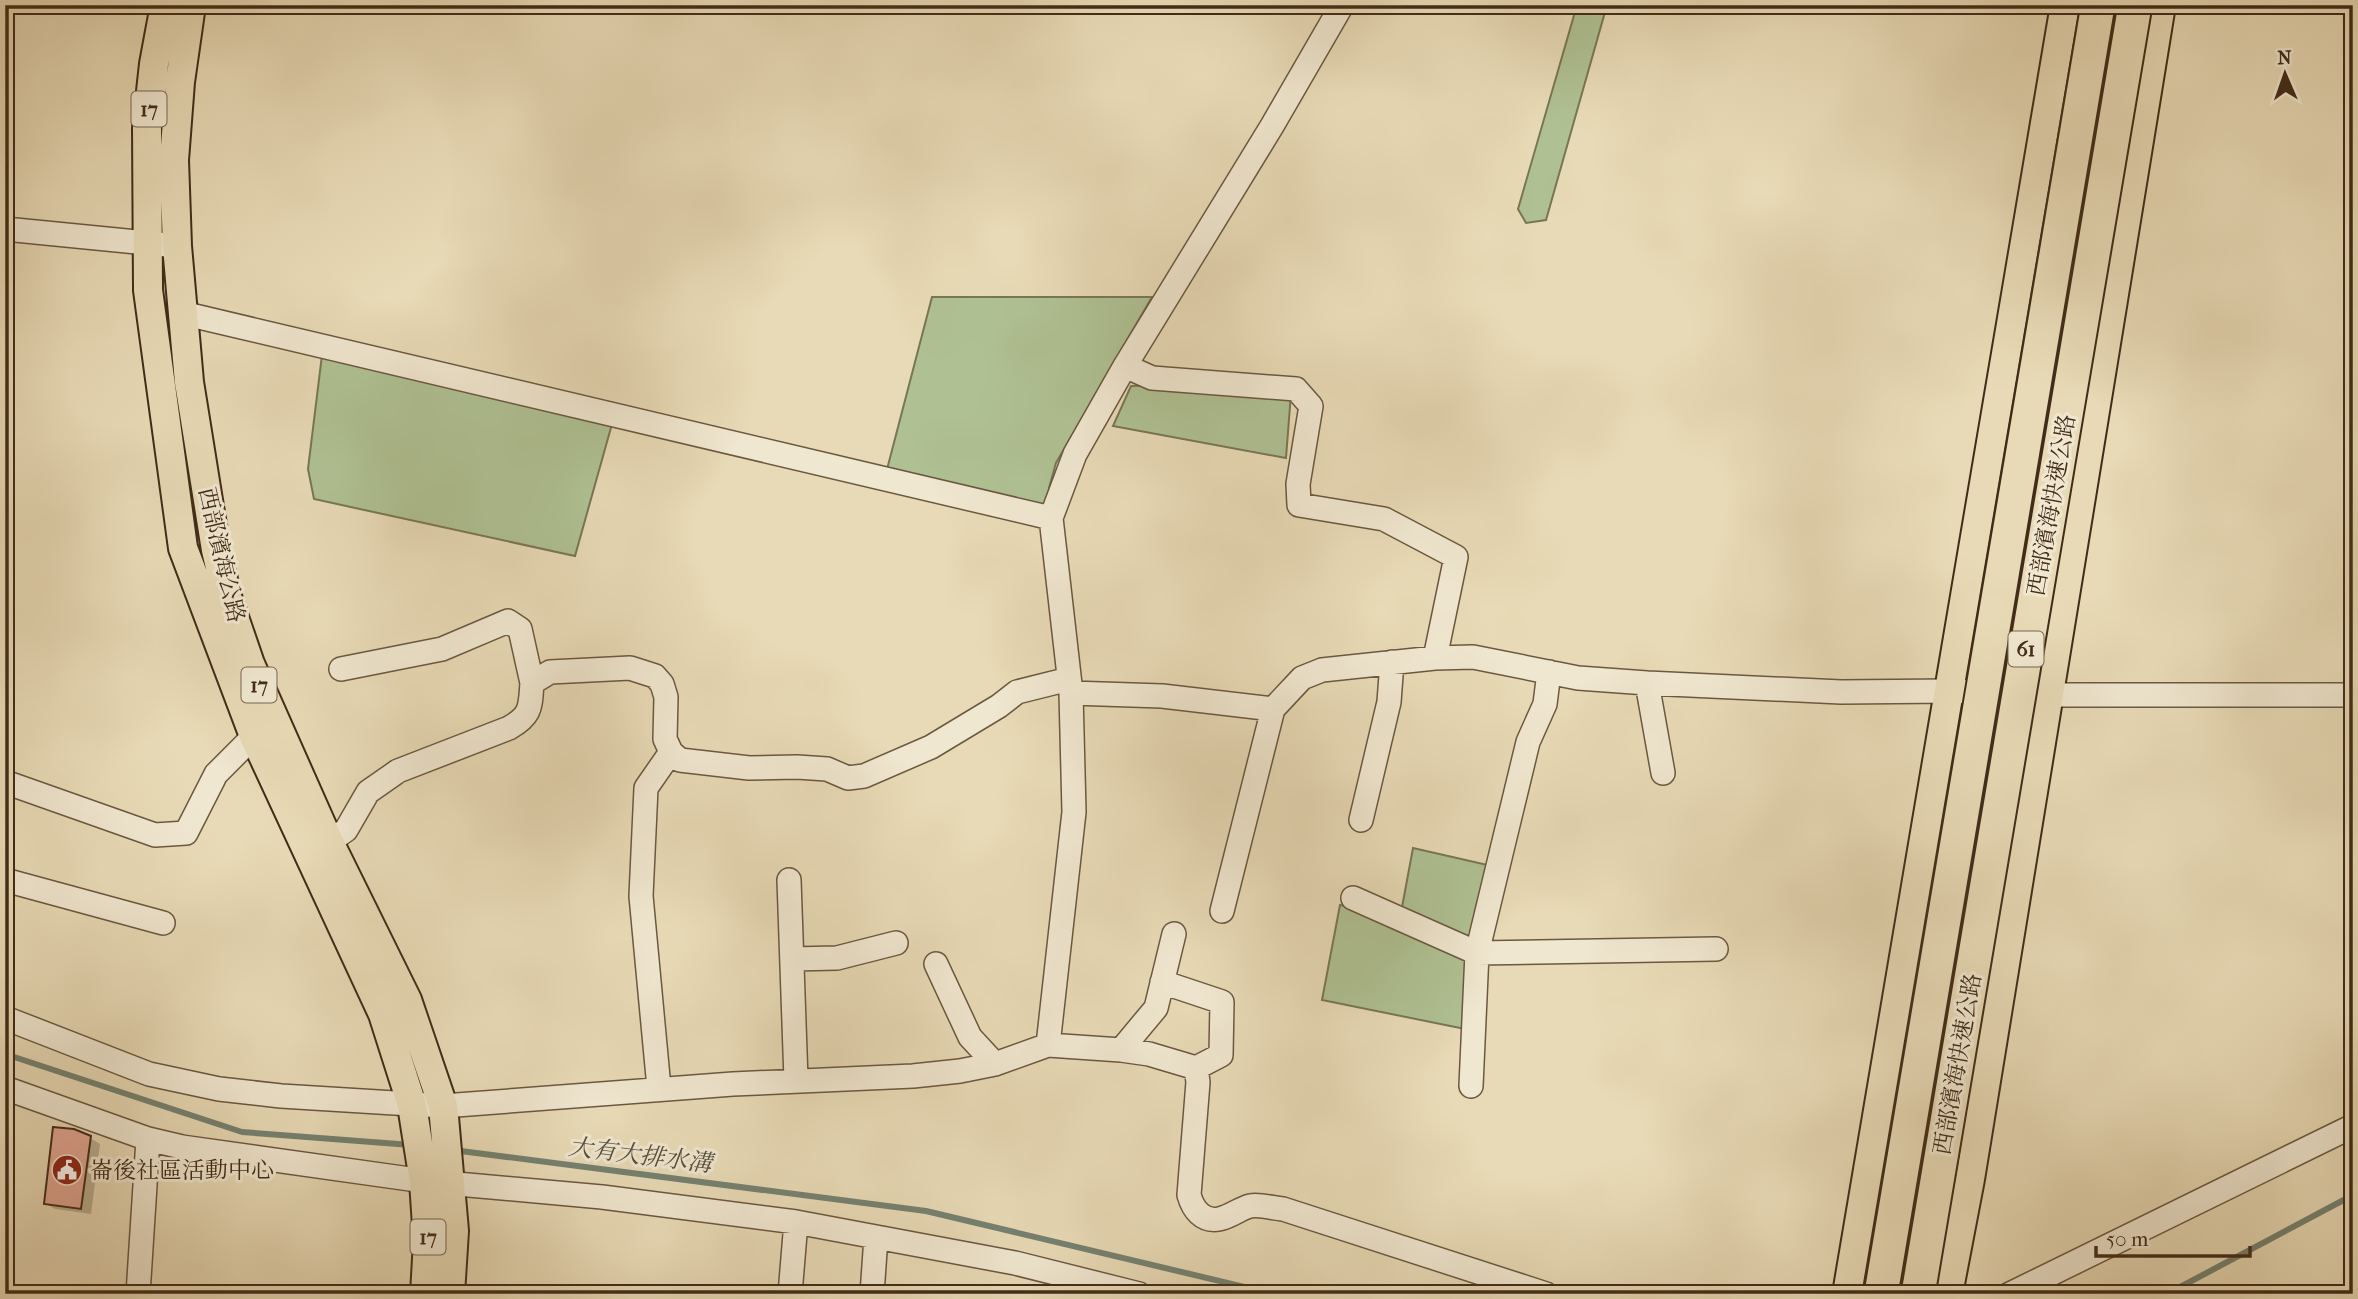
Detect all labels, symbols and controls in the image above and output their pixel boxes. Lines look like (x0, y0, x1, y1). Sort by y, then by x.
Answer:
north arrow (2250, 38, 2320, 108)
text: N (2277, 47, 2293, 69)
road number: 17 (132, 92, 166, 126)
street label: 西部濱海快速公路 (2022, 412, 2081, 598)
street label: 西部濱海公路 (193, 485, 250, 625)
road number: 61 (2008, 632, 2044, 666)
road number: 17 (242, 668, 276, 702)
street label: 西部濱海快速公路 (1928, 971, 1987, 1157)
water label: 大有大排水溝 (567, 1132, 717, 1178)
public building icon: 崙後社區活動中心 (50, 1153, 84, 1187)
place label: 崙後社區活動中心 (90, 1157, 274, 1184)
scale bar (2096, 1215, 2250, 1259)
road number: 17 (410, 1220, 446, 1254)
text: 50 m (2106, 1227, 2149, 1251)

